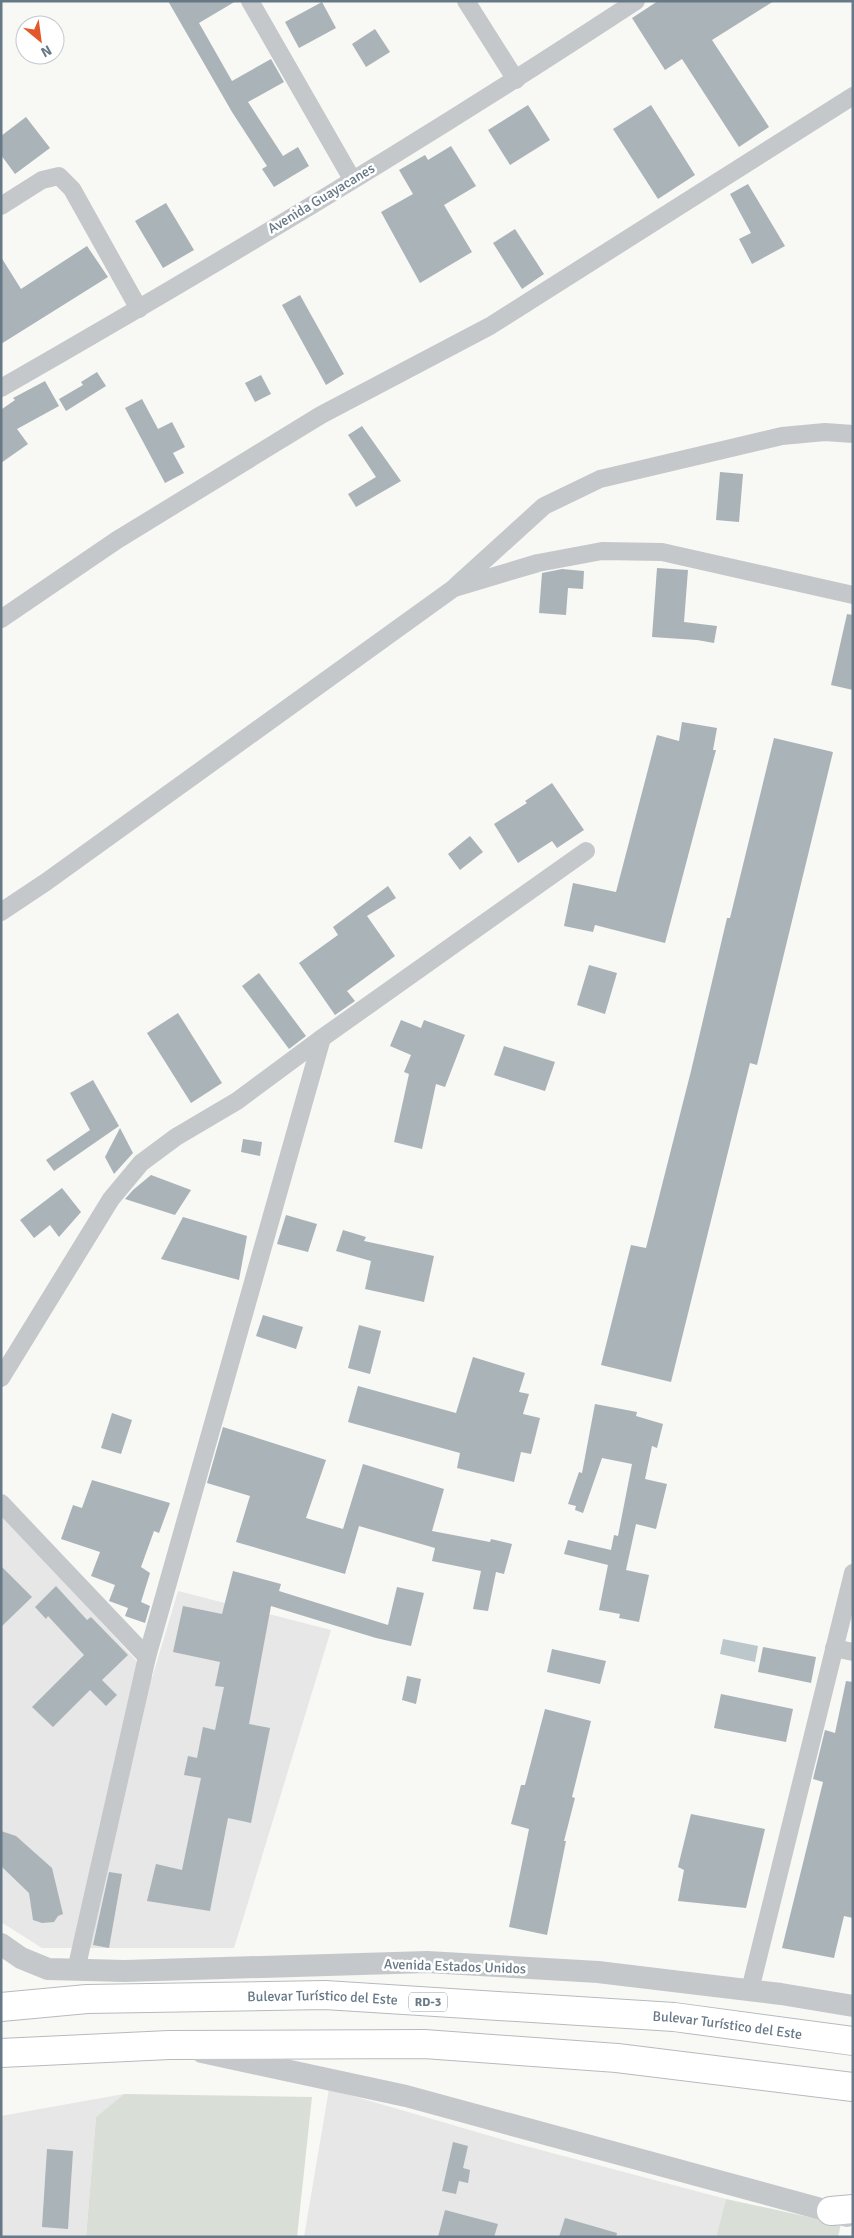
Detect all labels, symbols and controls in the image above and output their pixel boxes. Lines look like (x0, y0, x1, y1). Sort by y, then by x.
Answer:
north arrow (15, 15, 65, 65)
text: N (38, 41, 54, 61)
street label: Avenida Guayacanes (265, 160, 378, 237)
street label: Avenida Estados Unidos (384, 1956, 526, 1977)
street label: Bulevar Turístico del Este (247, 1987, 398, 2009)
road number: RD-3 (409, 1992, 447, 2011)
street label: Bulevar Turístico del Este (652, 2008, 803, 2043)

